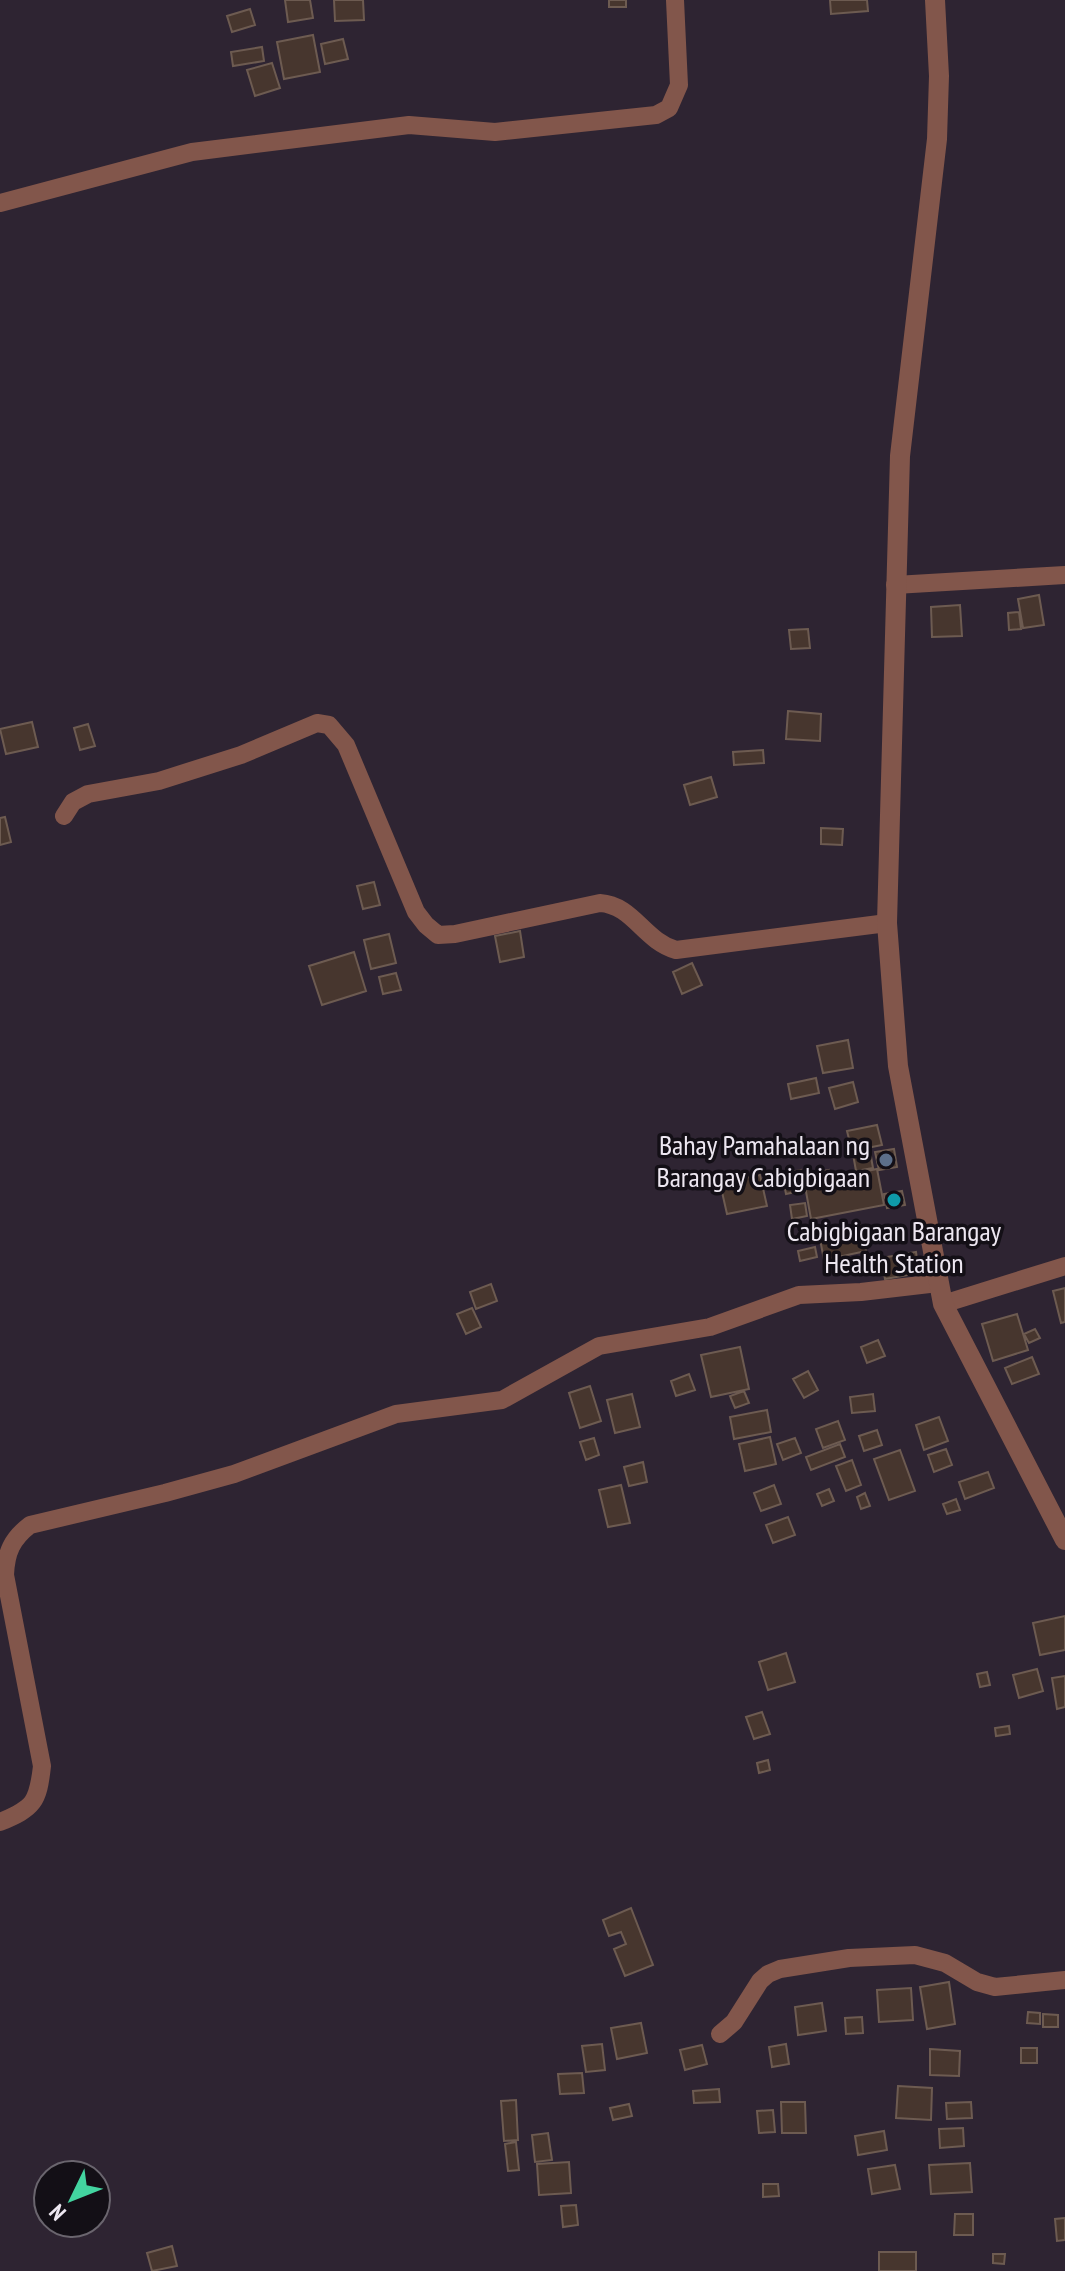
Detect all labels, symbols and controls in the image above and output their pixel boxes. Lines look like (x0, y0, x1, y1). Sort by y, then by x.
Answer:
place label: Bahay Pamahalaan ng Barangay Cabigbigaan (656, 1126, 870, 1195)
marker: Bahay Pamahalaan ng Barangay Cabigbigaan (877, 1151, 895, 1169)
marker: Cabigbigaan Barangay Health Station (885, 1191, 903, 1209)
place label: Cabigbigaan Barangay Health Station (787, 1212, 1002, 1281)
north arrow (32, 2159, 112, 2239)
text: N (43, 2199, 72, 2227)

